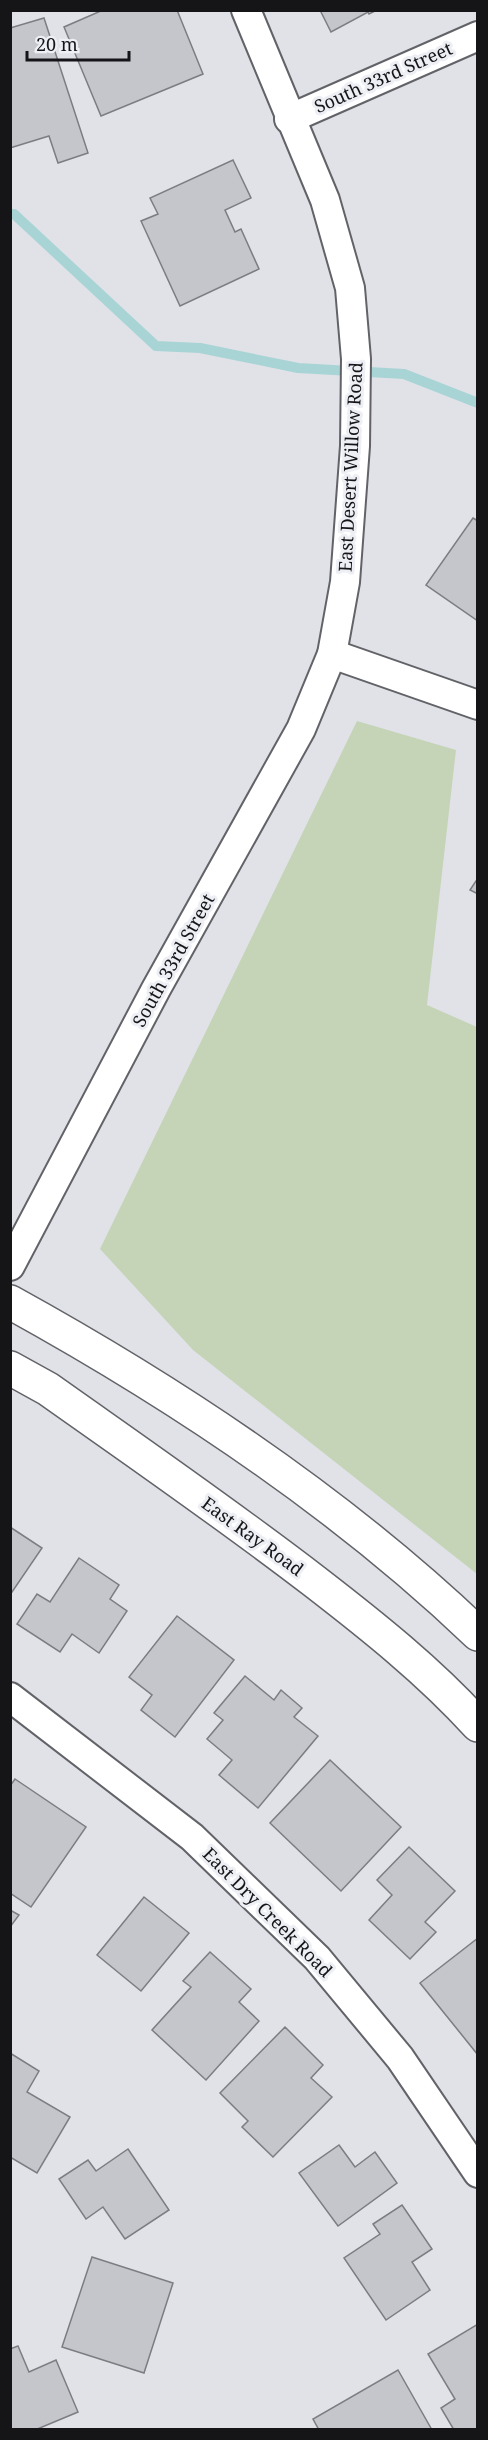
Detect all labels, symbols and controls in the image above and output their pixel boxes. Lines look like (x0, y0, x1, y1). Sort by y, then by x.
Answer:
scale bar (27, 24, 129, 62)
text: 20 m (36, 32, 78, 56)
street label: South 33rd Street (310, 36, 456, 118)
street label: East Desert Willow Road (333, 361, 367, 573)
street label: South 33rd Street (126, 889, 220, 1031)
street label: East Ray Road (197, 1491, 309, 1581)
street label: East Dry Creek Road (198, 1842, 338, 1982)

